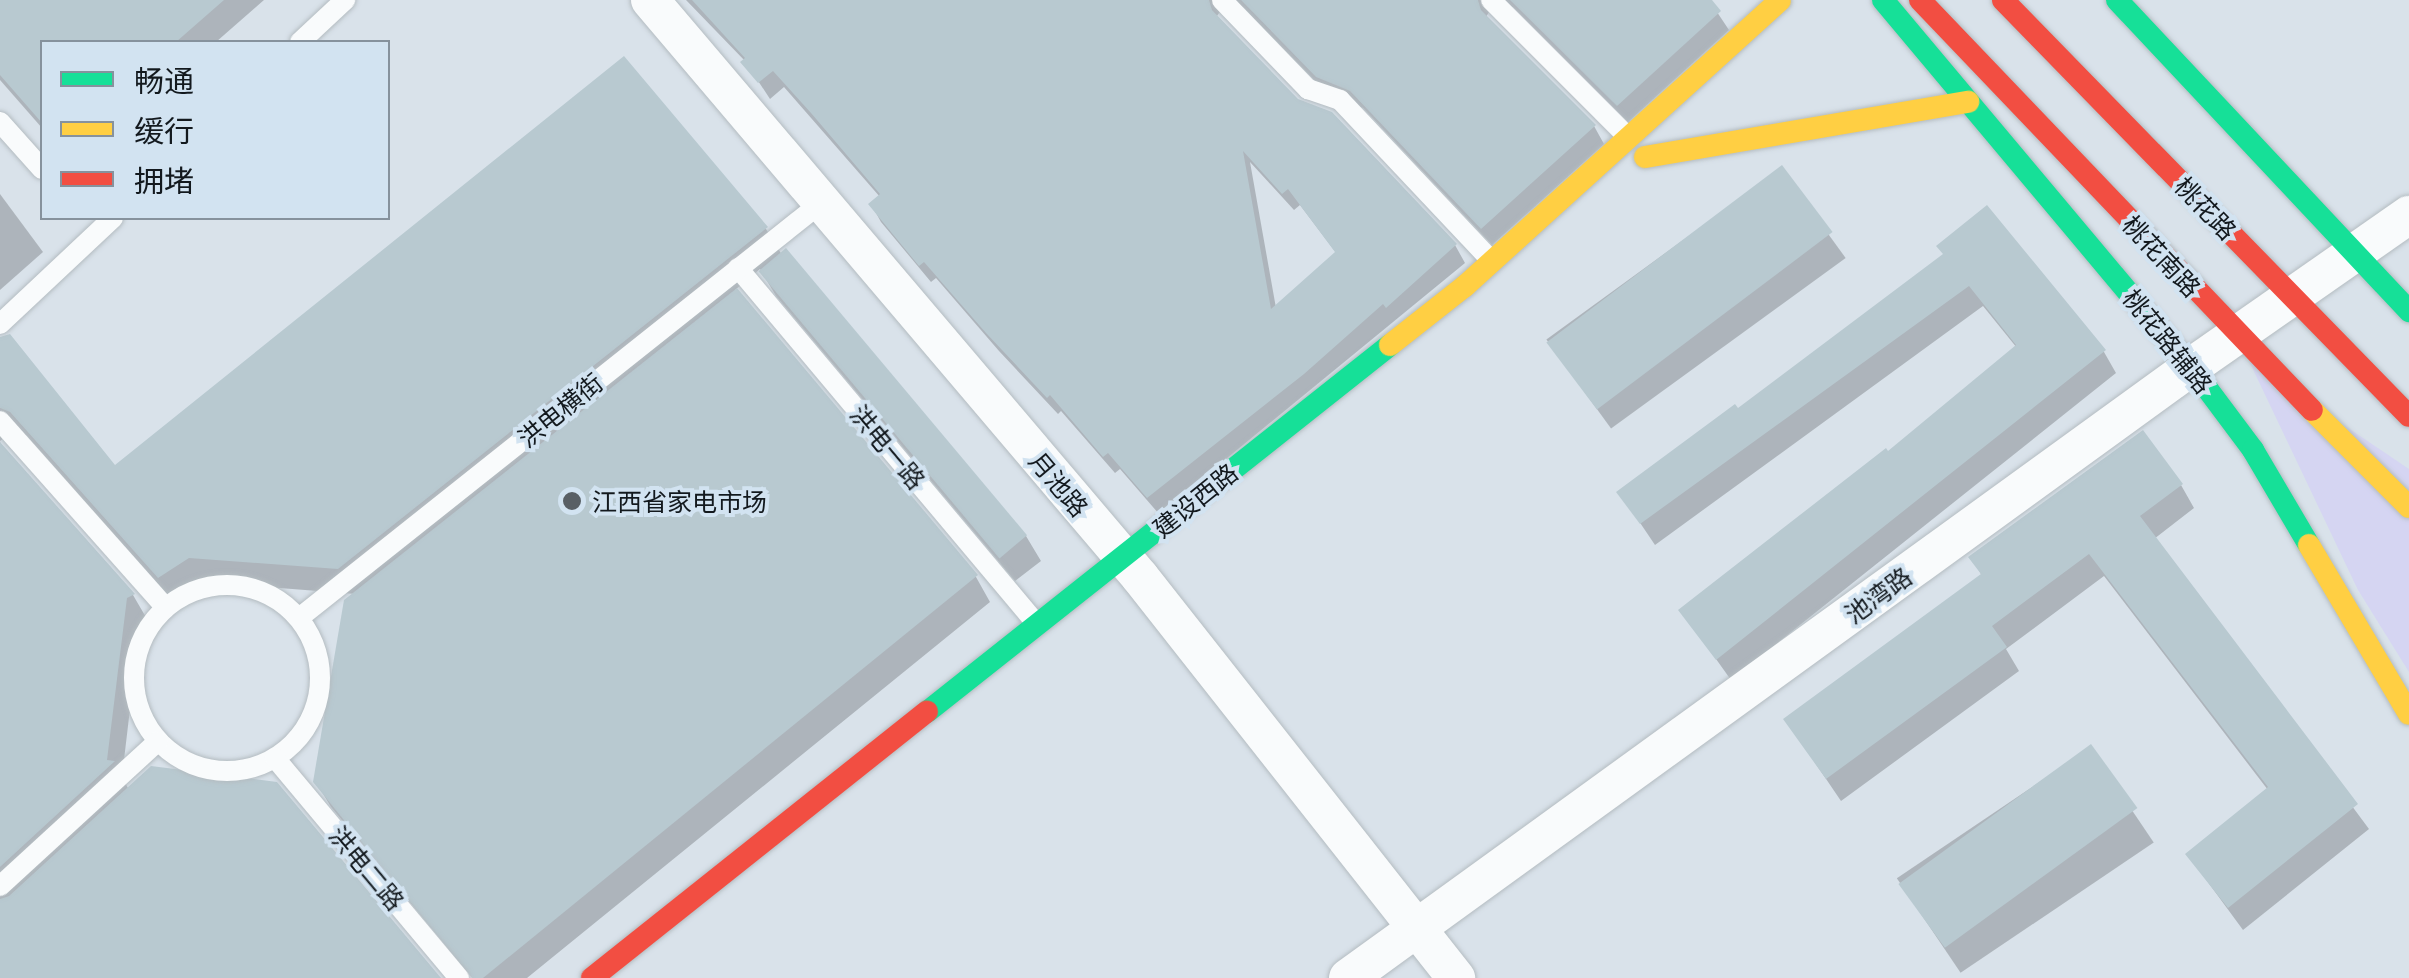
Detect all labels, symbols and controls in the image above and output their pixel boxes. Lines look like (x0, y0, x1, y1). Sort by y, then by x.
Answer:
legend (40, 40, 390, 220)
text: 畅通 (134, 61, 194, 98)
text: 缓行 (134, 111, 194, 148)
text: 拥堵 (134, 161, 194, 198)
street label: 桃花路 (2169, 171, 2243, 245)
street label: 桃花南路 (2117, 209, 2207, 303)
street label: 桃花路辅路 (2117, 283, 2219, 399)
street label: 洪电横街 (512, 367, 608, 453)
street label: 洪电一路 (844, 399, 932, 495)
street label: 月池路 (1023, 446, 1095, 522)
street label: 建设西路 (1147, 457, 1243, 543)
place label: 江西省家电市场 (592, 486, 767, 516)
marker: 江西省家电市场 (561, 490, 583, 512)
street label: 池湾路 (1839, 561, 1917, 629)
street label: 洪电二路 (323, 820, 411, 916)

